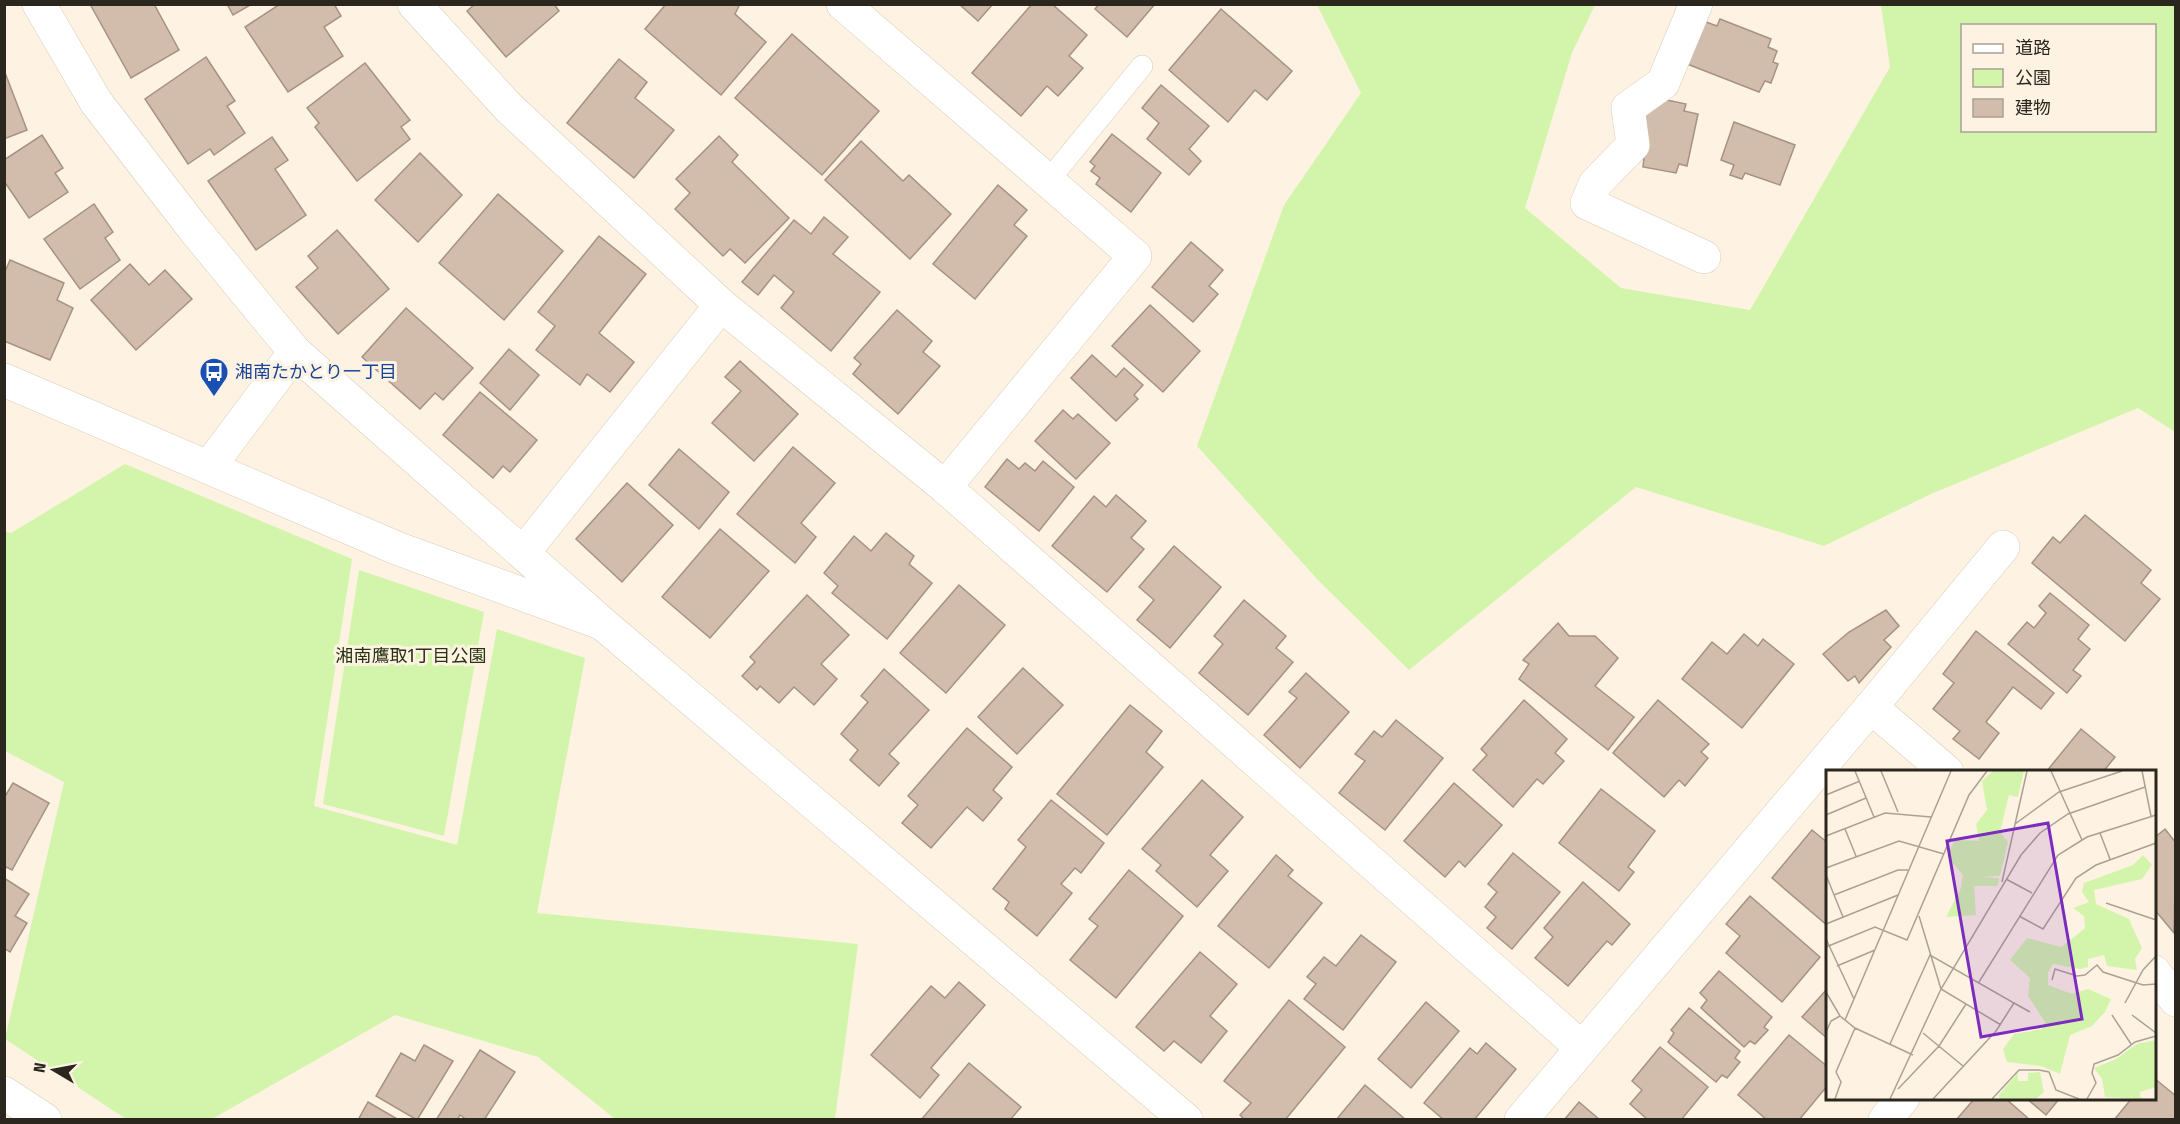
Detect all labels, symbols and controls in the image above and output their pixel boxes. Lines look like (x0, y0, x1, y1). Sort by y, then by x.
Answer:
legend (1961, 24, 2156, 132)
text: 道路 (2015, 37, 2051, 59)
text: 公園 (2015, 67, 2051, 89)
text: 建物 (2015, 97, 2051, 119)
bus stop icon: 湘南たかとり一丁目 (198, 356, 230, 398)
place label: 湘南たかとり一丁目 (235, 361, 397, 383)
park label: 湘南鷹取1丁目公園 (335, 645, 487, 667)
inset map (1826, 770, 2156, 1100)
north arrow (24, 1040, 84, 1100)
text: N (30, 1061, 50, 1074)

